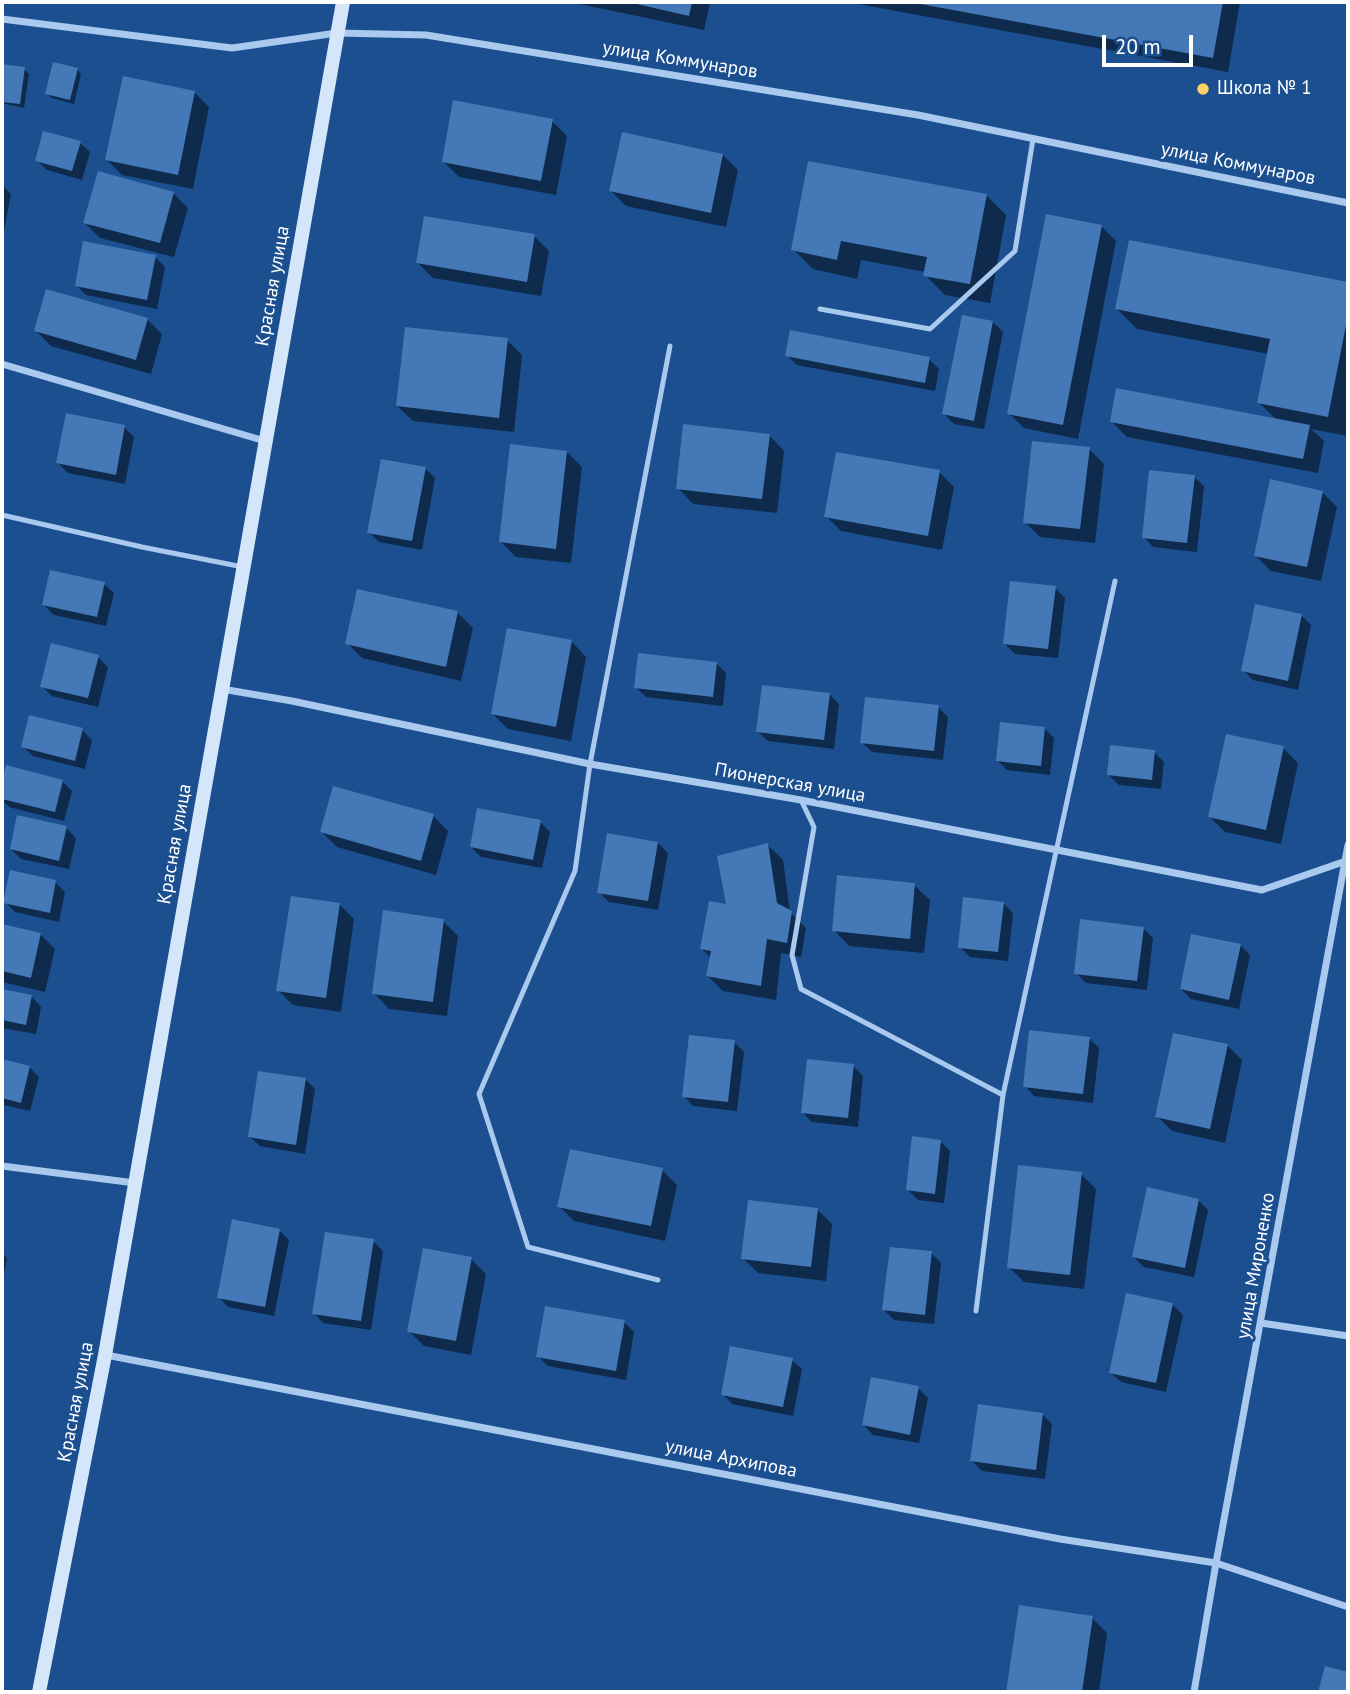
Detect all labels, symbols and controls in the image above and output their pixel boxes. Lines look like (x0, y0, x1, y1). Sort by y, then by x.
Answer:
scale bar (1105, 21, 1196, 65)
text: 20 m (1115, 33, 1161, 60)
street label: улица Коммунаров (601, 36, 759, 84)
place label: Школа № 1 (1217, 78, 1312, 100)
marker: Школа № 1 (1195, 81, 1211, 97)
street label: улица Коммунаров (1159, 138, 1317, 190)
street label: Красная улица (251, 224, 295, 348)
street label: Пионерская улица (713, 759, 867, 807)
street label: Красная улица (153, 782, 197, 906)
street label: улица Мироненко (1232, 1191, 1280, 1341)
street label: Красная улица (53, 1340, 99, 1464)
street label: улица Архипова (663, 1435, 799, 1483)

